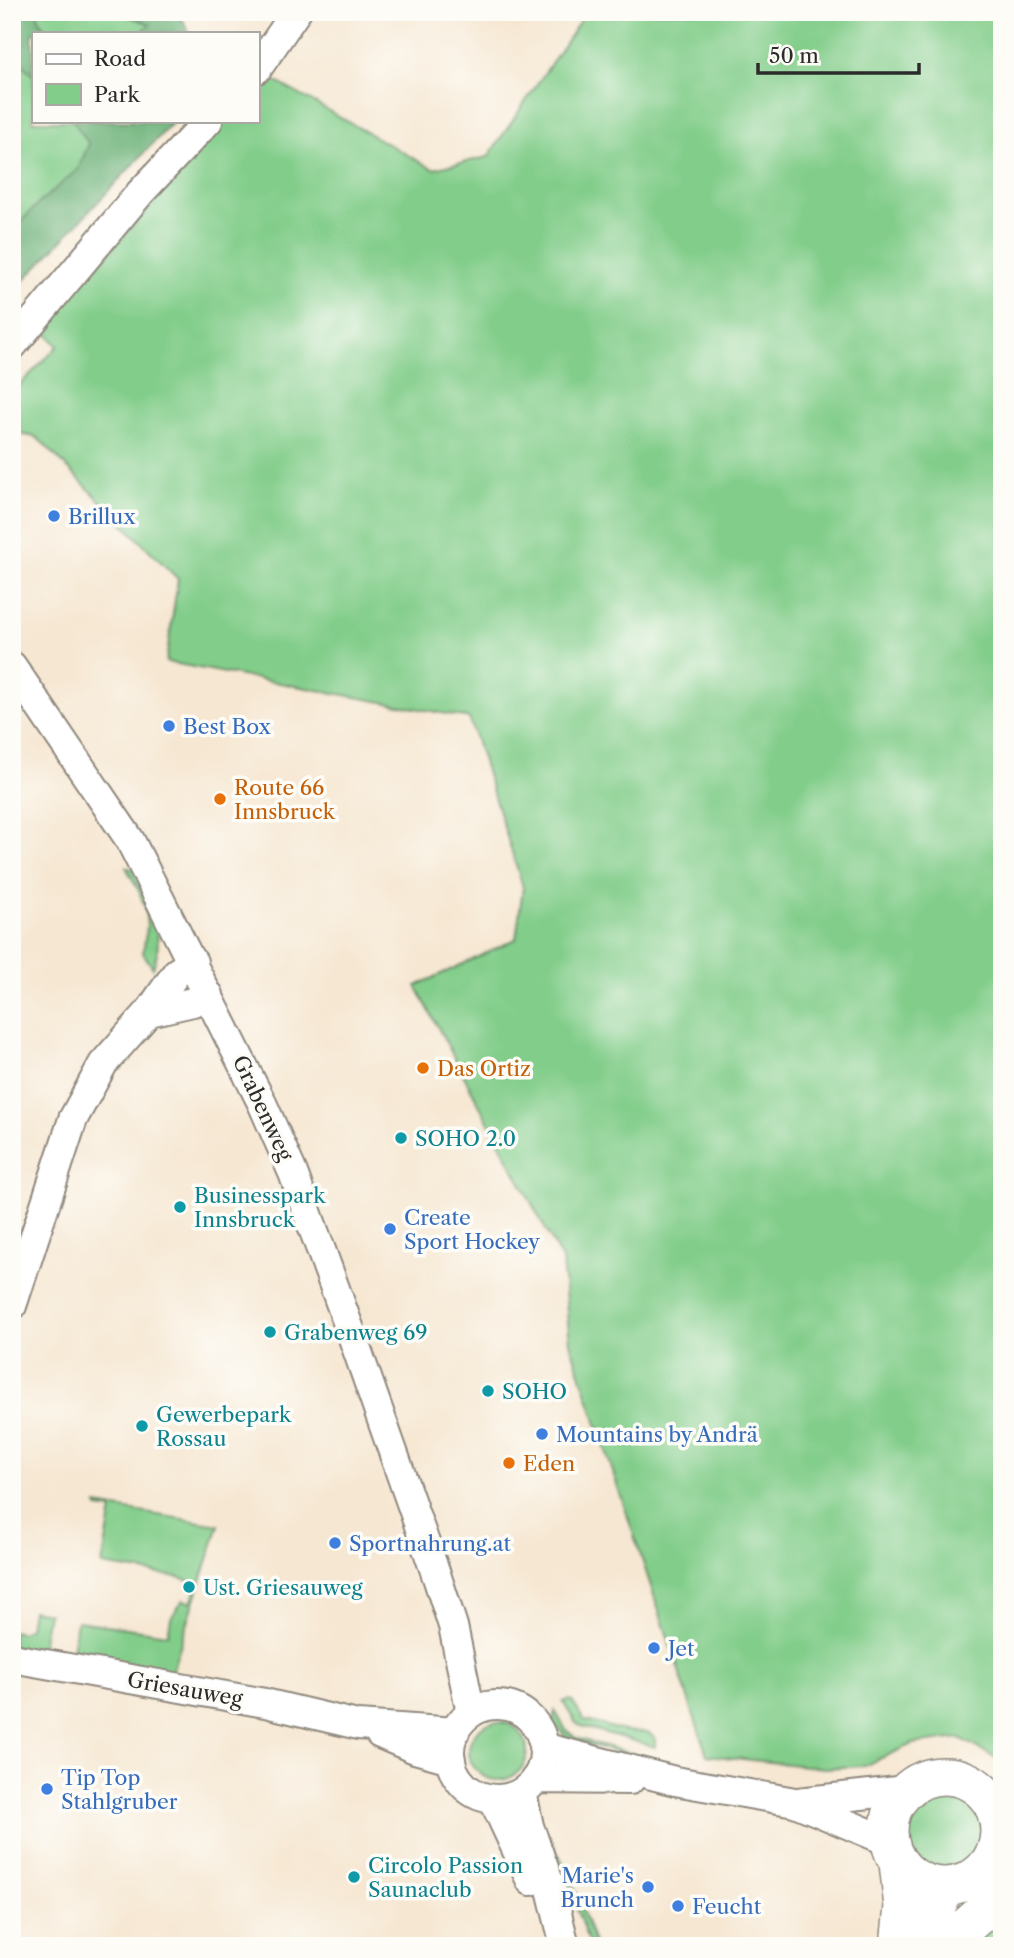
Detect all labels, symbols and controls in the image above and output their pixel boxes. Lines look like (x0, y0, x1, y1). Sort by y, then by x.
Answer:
legend (32, 32, 259, 122)
scale bar (758, 32, 920, 76)
text: 50 m (769, 43, 819, 68)
text: Road (94, 46, 146, 71)
text: Park (94, 82, 140, 107)
place label: Brillux (68, 504, 136, 529)
marker: Brillux (46, 508, 62, 524)
place label: Best Box (183, 714, 271, 739)
marker: Best Box (161, 718, 177, 734)
place label: Route 66 Innsbruck (234, 775, 336, 824)
marker: Route 66 Innsbruck (212, 791, 228, 807)
street label: Grabenweg (228, 1051, 299, 1166)
place label: Das Ortiz (437, 1056, 531, 1081)
marker: Das Ortiz (415, 1060, 431, 1076)
place label: SOHO 2.0 (415, 1126, 516, 1151)
marker: SOHO 2.0 (393, 1130, 409, 1146)
place label: Businesspark Innsbruck (194, 1183, 326, 1232)
marker: Businesspark Innsbruck (172, 1199, 188, 1215)
place label: Create Sport Hockey (404, 1205, 540, 1254)
marker: Create Sport Hockey (382, 1221, 398, 1237)
place label: Grabenweg 69 (284, 1320, 428, 1345)
marker: Grabenweg 69 (262, 1324, 278, 1340)
place label: SOHO (502, 1379, 567, 1404)
marker: SOHO (480, 1383, 496, 1399)
place label: Gewerbepark Rossau (156, 1402, 292, 1451)
marker: Gewerbepark Rossau (134, 1418, 150, 1434)
place label: Mountains by Andrä (556, 1422, 759, 1447)
marker: Mountains by Andrä (534, 1426, 550, 1442)
place label: Eden (523, 1451, 575, 1476)
marker: Eden (501, 1455, 517, 1471)
place label: Sportnahrung.at (349, 1531, 512, 1556)
marker: Sportnahrung.at (327, 1535, 343, 1551)
place label: Ust. Griesauweg (203, 1575, 364, 1600)
marker: Ust. Griesauweg (181, 1579, 197, 1595)
place label: Jet (665, 1636, 695, 1661)
marker: Jet (646, 1640, 662, 1656)
street label: Griesauweg (125, 1667, 245, 1712)
place label: Tip Top Stahlgruber (61, 1765, 178, 1814)
marker: Tip Top Stahlgruber (39, 1781, 55, 1797)
place label: Circolo Passion Saunaclub (368, 1853, 523, 1902)
place label: Marie's Brunch (560, 1863, 634, 1912)
marker: Circolo Passion Saunaclub (346, 1869, 362, 1885)
marker: Marie's Brunch (640, 1879, 656, 1895)
place label: Feucht (692, 1894, 762, 1919)
marker: Feucht (670, 1898, 686, 1914)

